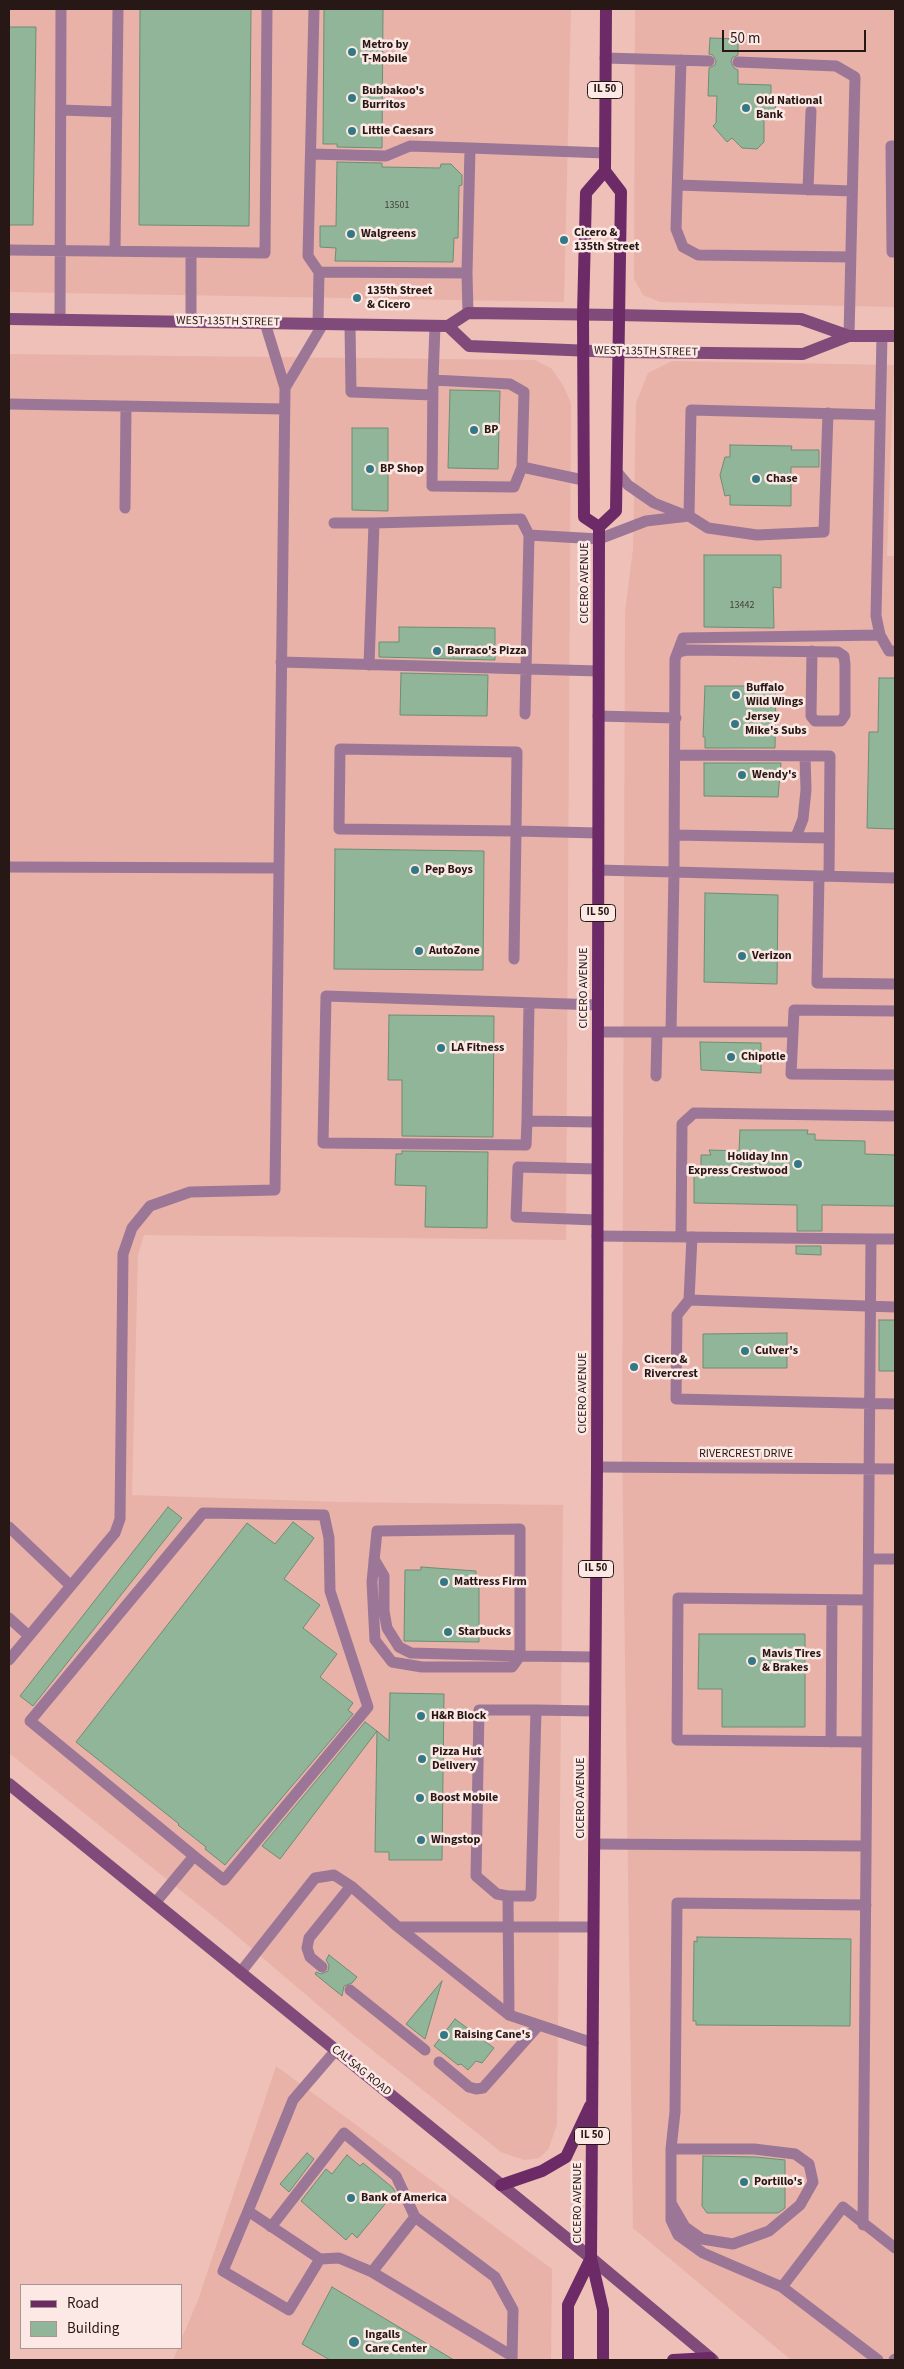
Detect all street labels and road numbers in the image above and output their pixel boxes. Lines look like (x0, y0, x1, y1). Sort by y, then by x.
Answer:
road number: IL 50 (588, 82, 622, 98)
street label: WEST 135TH STREET (176, 314, 280, 330)
street label: WEST 135TH STREET (594, 344, 698, 360)
street label: CICERO AVENUE (578, 542, 592, 624)
road number: IL 50 (580, 904, 616, 921)
street label: CICERO AVENUE (577, 947, 591, 1029)
street label: CICERO AVENUE (576, 1352, 590, 1434)
street label: RIVERCREST DRIVE (699, 1447, 793, 1461)
road number: IL 50 (578, 1560, 614, 1578)
street label: CICERO AVENUE (574, 1757, 588, 1839)
street label: CAL SAG ROAD (328, 2043, 394, 2099)
road number: IL 50 (574, 2128, 610, 2144)
street label: CICERO AVENUE (571, 2162, 585, 2244)

